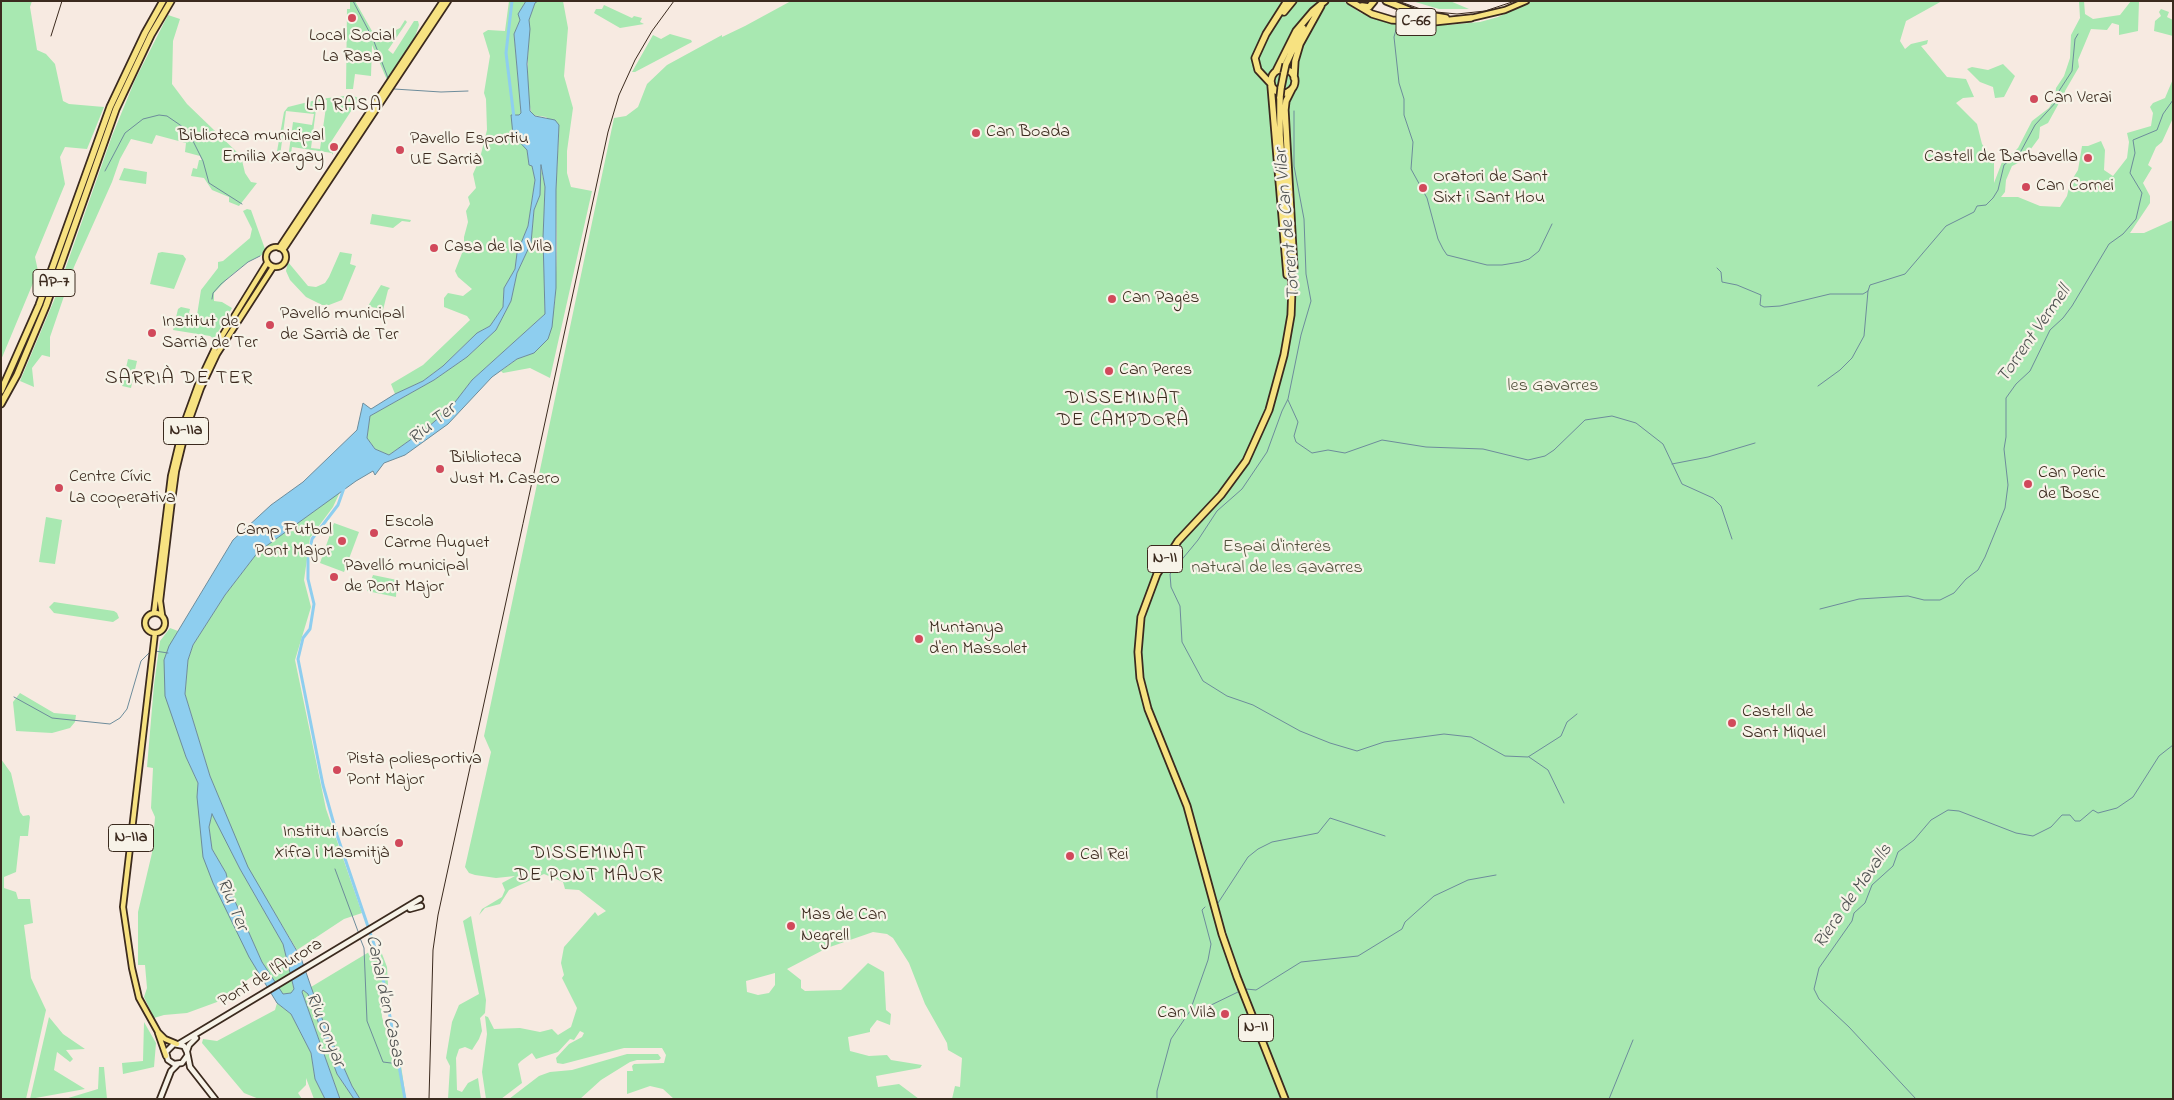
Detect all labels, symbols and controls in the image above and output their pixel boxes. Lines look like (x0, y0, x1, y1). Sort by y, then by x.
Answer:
road number: C-66 (1396, 8, 1436, 36)
marker: Local Social La Rasa (346, 12, 358, 24)
place label: Local Social La Rasa (309, 26, 395, 68)
place label: Can Verai (2044, 88, 2112, 110)
marker: Can Verai (2028, 93, 2040, 105)
district label: LA RASA (305, 96, 383, 118)
place label: Can Boada (986, 122, 1070, 144)
place label: Biblioteca municipal Emilia Xargay (178, 126, 324, 168)
marker: Can Boada (970, 127, 982, 139)
place label: Pavello Esportiu UE Sarrià (410, 129, 529, 172)
marker: Biblioteca municipal Emilia Xargay (328, 141, 340, 153)
marker: Pavello Esportiu UE Sarrià (394, 144, 406, 156)
water label: Torrent de Can Vilar (1271, 147, 1307, 301)
place label: Castell de Barbavella (1924, 147, 2078, 169)
marker: Castell de Barbavella (2082, 152, 2094, 164)
place label: Oratori de Sant Sixt i Sant Hou (1433, 167, 1548, 210)
place label: Can Cornei (2036, 176, 2114, 198)
marker: Can Cornei (2020, 181, 2032, 193)
marker: Oratori de Sant Sixt i Sant Hou (1417, 182, 1429, 194)
place label: Casa de la Vila (444, 237, 552, 259)
marker: Casa de la Vila (428, 242, 440, 254)
road number: AP-7 (33, 270, 75, 296)
water label: Torrent Vermell (1993, 282, 2077, 388)
place label: Can Pagès (1122, 288, 1199, 310)
marker: Can Pagès (1106, 293, 1118, 305)
place label: Pavelló municipal de Sarrià de Ter (280, 304, 405, 346)
place label: Institut de Sarrià de Ter (162, 312, 258, 354)
marker: Pavelló municipal de Sarrià de Ter (264, 319, 276, 331)
marker: Institut de Sarrià de Ter (146, 327, 158, 339)
place label: Can Peres (1119, 360, 1192, 382)
marker: Can Peres (1103, 365, 1115, 377)
district label: SARRIÀ DE TER (103, 368, 255, 392)
park label: les Gavarres (1508, 376, 1598, 398)
district label: DISSEMINAT DE CAMPDORÀ (1056, 389, 1190, 433)
water label: Riu Ter (405, 399, 461, 451)
road number: N-IIa (164, 418, 208, 444)
place label: Biblioteca Just M. Casero (450, 448, 560, 490)
marker: Biblioteca Just M. Casero (434, 463, 446, 475)
place label: Can Peric de Bosc (2038, 463, 2105, 506)
place label: Centre Cívic La cooperativa (69, 467, 176, 509)
marker: Can Peric de Bosc (2022, 478, 2034, 490)
marker: Centre Cívic La cooperativa (53, 482, 65, 494)
place label: Escola Carme Auguet (384, 512, 489, 554)
place label: Camp Futbol Pont Major (236, 520, 332, 562)
marker: Escola Carme Auguet (368, 527, 380, 539)
marker: Camp Futbol Pont Major (336, 535, 348, 547)
park label: Espai d'interès natural de les Gavarres (1191, 537, 1363, 580)
road number: N-II (1148, 546, 1182, 572)
place label: Pavelló municipal de Pont Major (344, 556, 469, 598)
marker: Pavelló municipal de Pont Major (328, 571, 340, 583)
place label: Muntanya d'en Massolet (929, 618, 1027, 660)
marker: Muntanya d'en Massolet (913, 633, 925, 645)
place label: Castell de Sant Miquel (1742, 702, 1826, 744)
marker: Castell de Sant Miquel (1726, 717, 1738, 729)
place label: Pista poliesportiva Pont Major (347, 749, 482, 792)
marker: Pista poliesportiva Pont Major (331, 764, 343, 776)
place label: Institut Narcís Xifra i Masmitjà (274, 822, 389, 864)
road number: N-IIa (108, 824, 154, 851)
marker: Institut Narcís Xifra i Masmitjà (393, 837, 405, 849)
water label: Riera de Mavalls (1809, 840, 1899, 954)
district label: DISSEMINAT DE PONT MAJOR (513, 844, 665, 888)
place label: Cal Rei (1080, 845, 1128, 867)
marker: Cal Rei (1064, 850, 1076, 862)
water label: Riu Ter (210, 875, 252, 935)
place label: Mas de Can Negrell (801, 905, 886, 948)
marker: Mas de Can Negrell (785, 920, 797, 932)
water label: Canal d'en Casas (359, 933, 409, 1069)
street label: Pont de l'Aurora (215, 935, 327, 1013)
water label: Riu Onyar (299, 990, 349, 1070)
place label: Can Vilà (1157, 1003, 1215, 1025)
marker: Can Vilà (1219, 1008, 1231, 1020)
road number: N-II (1238, 1014, 1274, 1042)

